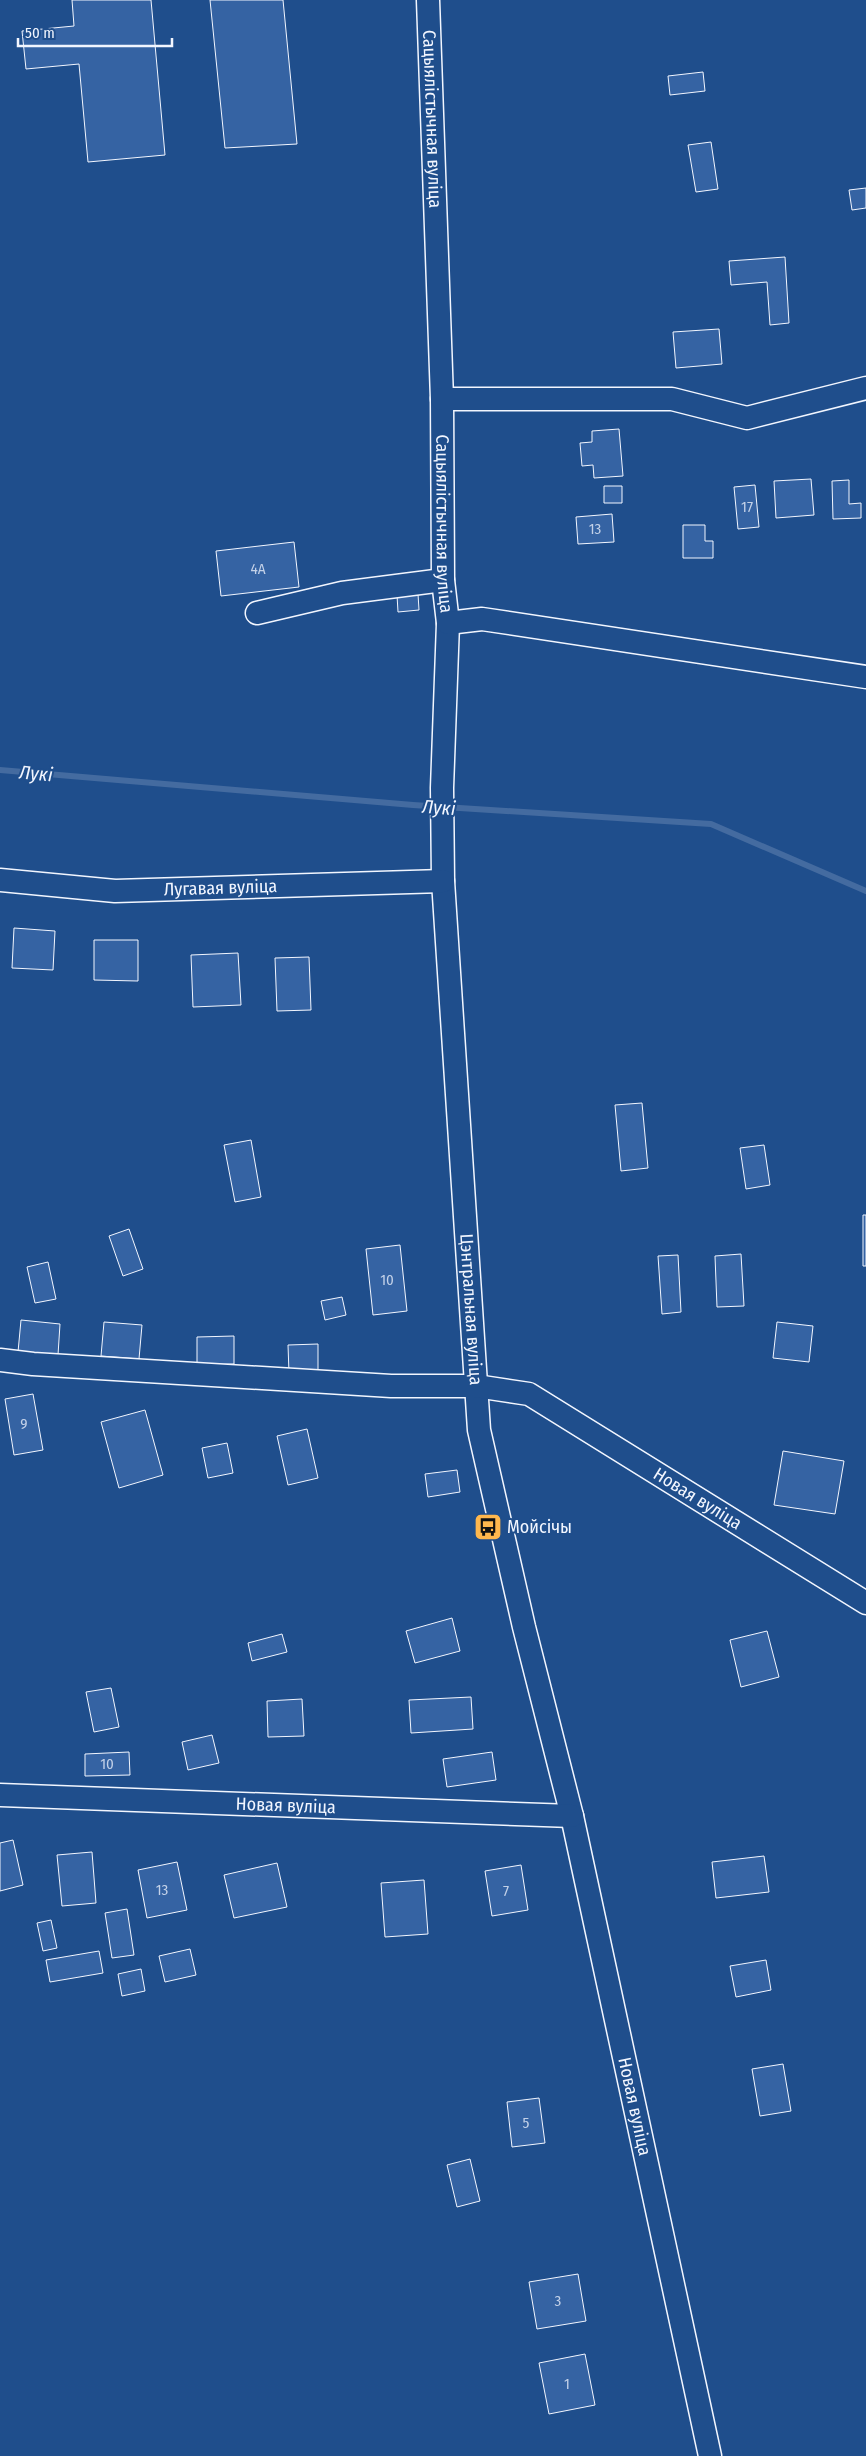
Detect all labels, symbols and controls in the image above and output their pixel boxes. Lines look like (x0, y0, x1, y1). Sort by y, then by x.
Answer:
scale bar (18, 15, 171, 47)
text: 50 m (25, 24, 55, 42)
street label: Сацыялістычная вуліца (418, 29, 446, 209)
street label: Сацыялістычная вуліца (431, 434, 458, 614)
house number: 17 (741, 498, 753, 516)
house number: 13 (589, 520, 602, 538)
house number: 4А (250, 560, 266, 578)
water label: Лукі (17, 760, 54, 786)
water label: Лукі (420, 795, 457, 820)
street label: Лугавая вуліца (163, 875, 278, 901)
street label: Цэнтральная вуліца (455, 1233, 487, 1386)
house number: 10 (380, 1271, 394, 1289)
house number: 9 (20, 1415, 28, 1433)
street label: Новая вуліца (649, 1463, 746, 1534)
bus stop icon: Мойсічы (473, 1512, 503, 1542)
place label: Мойсічы (507, 1516, 572, 1538)
house number: 10 (100, 1755, 114, 1773)
street label: Новая вуліца (235, 1793, 336, 1818)
house number: 13 (156, 1881, 169, 1899)
house number: 7 (503, 1882, 509, 1900)
street label: Новая вуліца (613, 2055, 656, 2158)
house number: 5 (523, 2114, 530, 2132)
house number: 3 (555, 2292, 562, 2310)
house number: 1 (564, 2375, 570, 2393)

